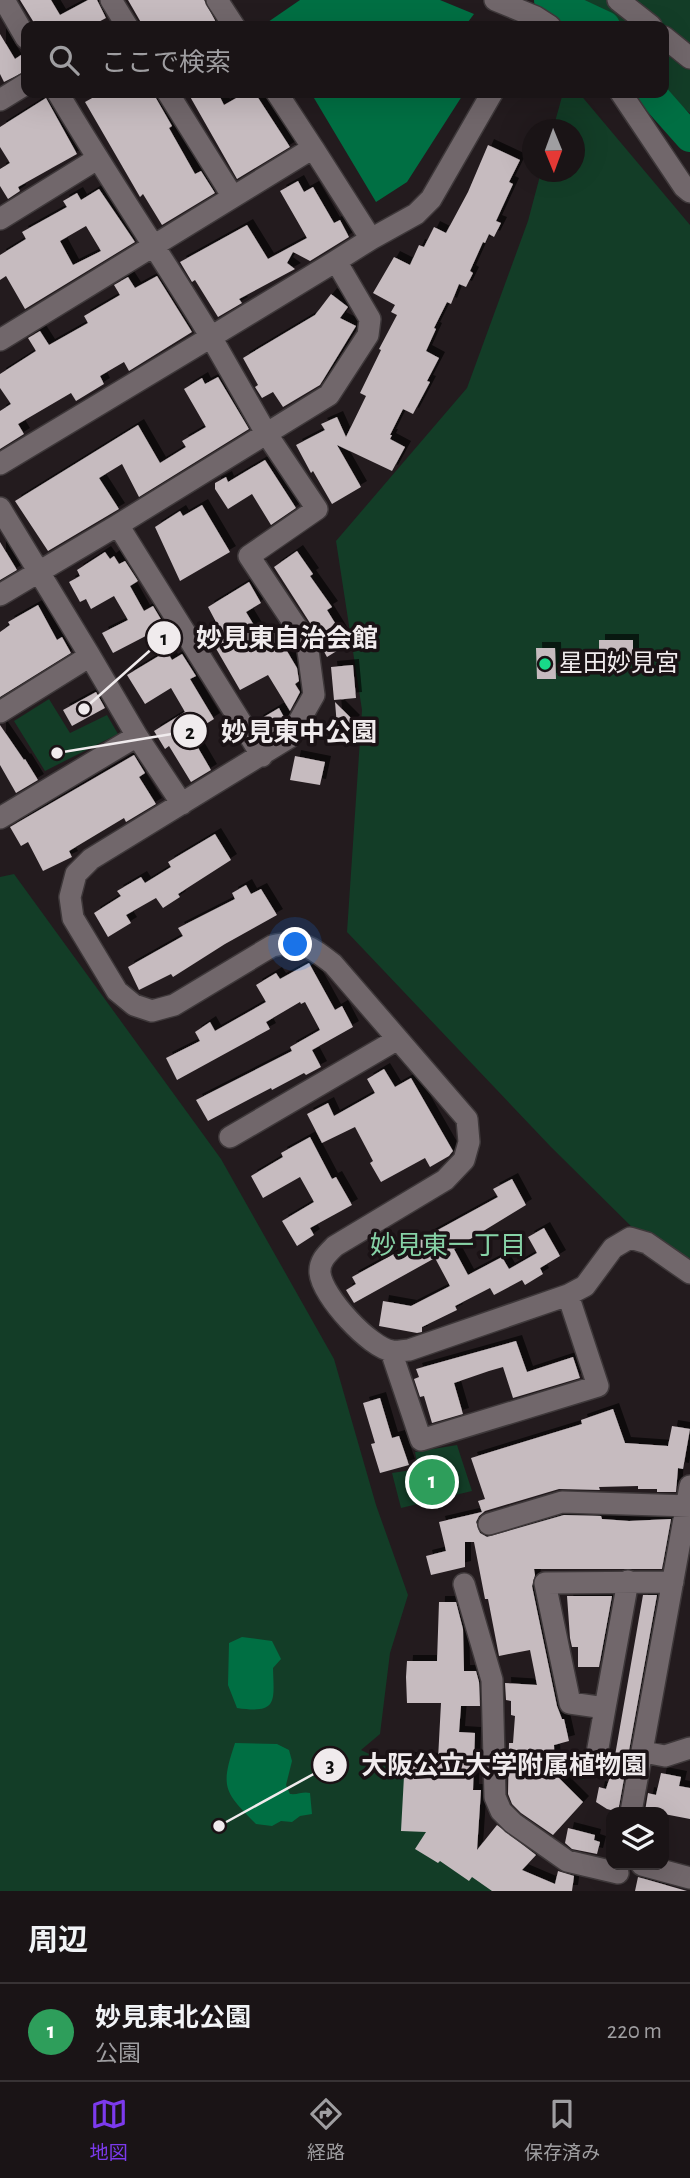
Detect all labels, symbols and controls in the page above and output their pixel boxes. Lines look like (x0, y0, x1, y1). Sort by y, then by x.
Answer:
search box (21, 21, 669, 98)
icon: search (45, 41, 83, 79)
text: ここで検索 (101, 50, 231, 76)
north arrow (522, 119, 585, 182)
callout: 妙見東自治会館 (147, 615, 392, 662)
text: 妙見東自治会館 (196, 624, 378, 652)
text: 1 (160, 628, 168, 649)
place label: 星田妙見宮 (559, 650, 679, 676)
marker: 星田妙見宮 (537, 656, 553, 672)
callout: 妙見東中公園 (172, 708, 391, 755)
text: 妙見東中公園 (221, 718, 377, 746)
text: 2 (185, 722, 195, 743)
your location (278, 927, 312, 961)
district label: 妙見東一丁目 (370, 1231, 526, 1259)
pin: 1 (409, 1456, 455, 1508)
callout: 大阪公立大学附属植物園 (312, 1741, 661, 1788)
text: 大阪公立大学附属植物園 (361, 1751, 647, 1779)
text: 3 (325, 1755, 335, 1776)
map controls (606, 1807, 669, 1870)
button: layers (606, 1807, 669, 1870)
text: 周辺 (28, 1926, 88, 1956)
text: 妙見東北公園 (95, 2005, 251, 2031)
text: 1 (47, 2020, 55, 2043)
text: 220 m (607, 2020, 662, 2043)
text: 公園 (95, 2043, 141, 2066)
tab: 地図 (90, 2095, 128, 2165)
tab: 経路 (307, 2095, 345, 2165)
tab: 保存済み (524, 2095, 600, 2165)

